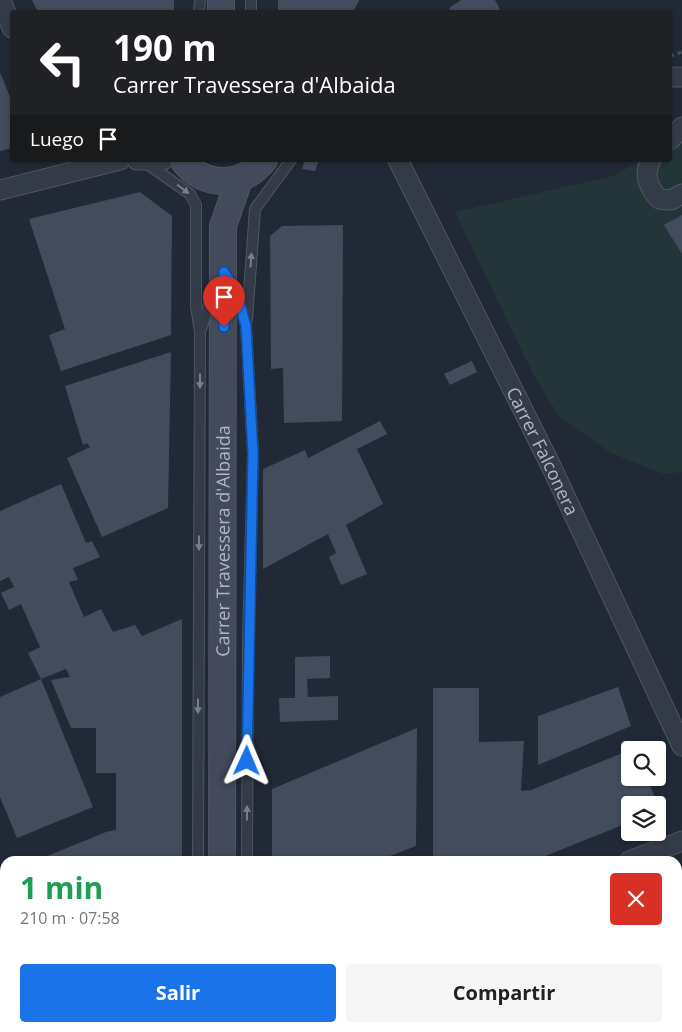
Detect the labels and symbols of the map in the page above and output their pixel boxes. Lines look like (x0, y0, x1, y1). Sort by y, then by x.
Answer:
one-way arrow (176, 183, 189, 194)
one-way arrow (248, 251, 256, 267)
pin (203, 276, 245, 327)
one-way arrow (196, 373, 204, 389)
street label: Carrer Falconera (501, 383, 584, 519)
street label: Carrer Travessera d'Albaida (210, 425, 235, 657)
one-way arrow (195, 535, 203, 551)
one-way arrow (194, 698, 202, 714)
position arrow (220, 734, 272, 786)
one-way arrow (243, 804, 251, 820)

